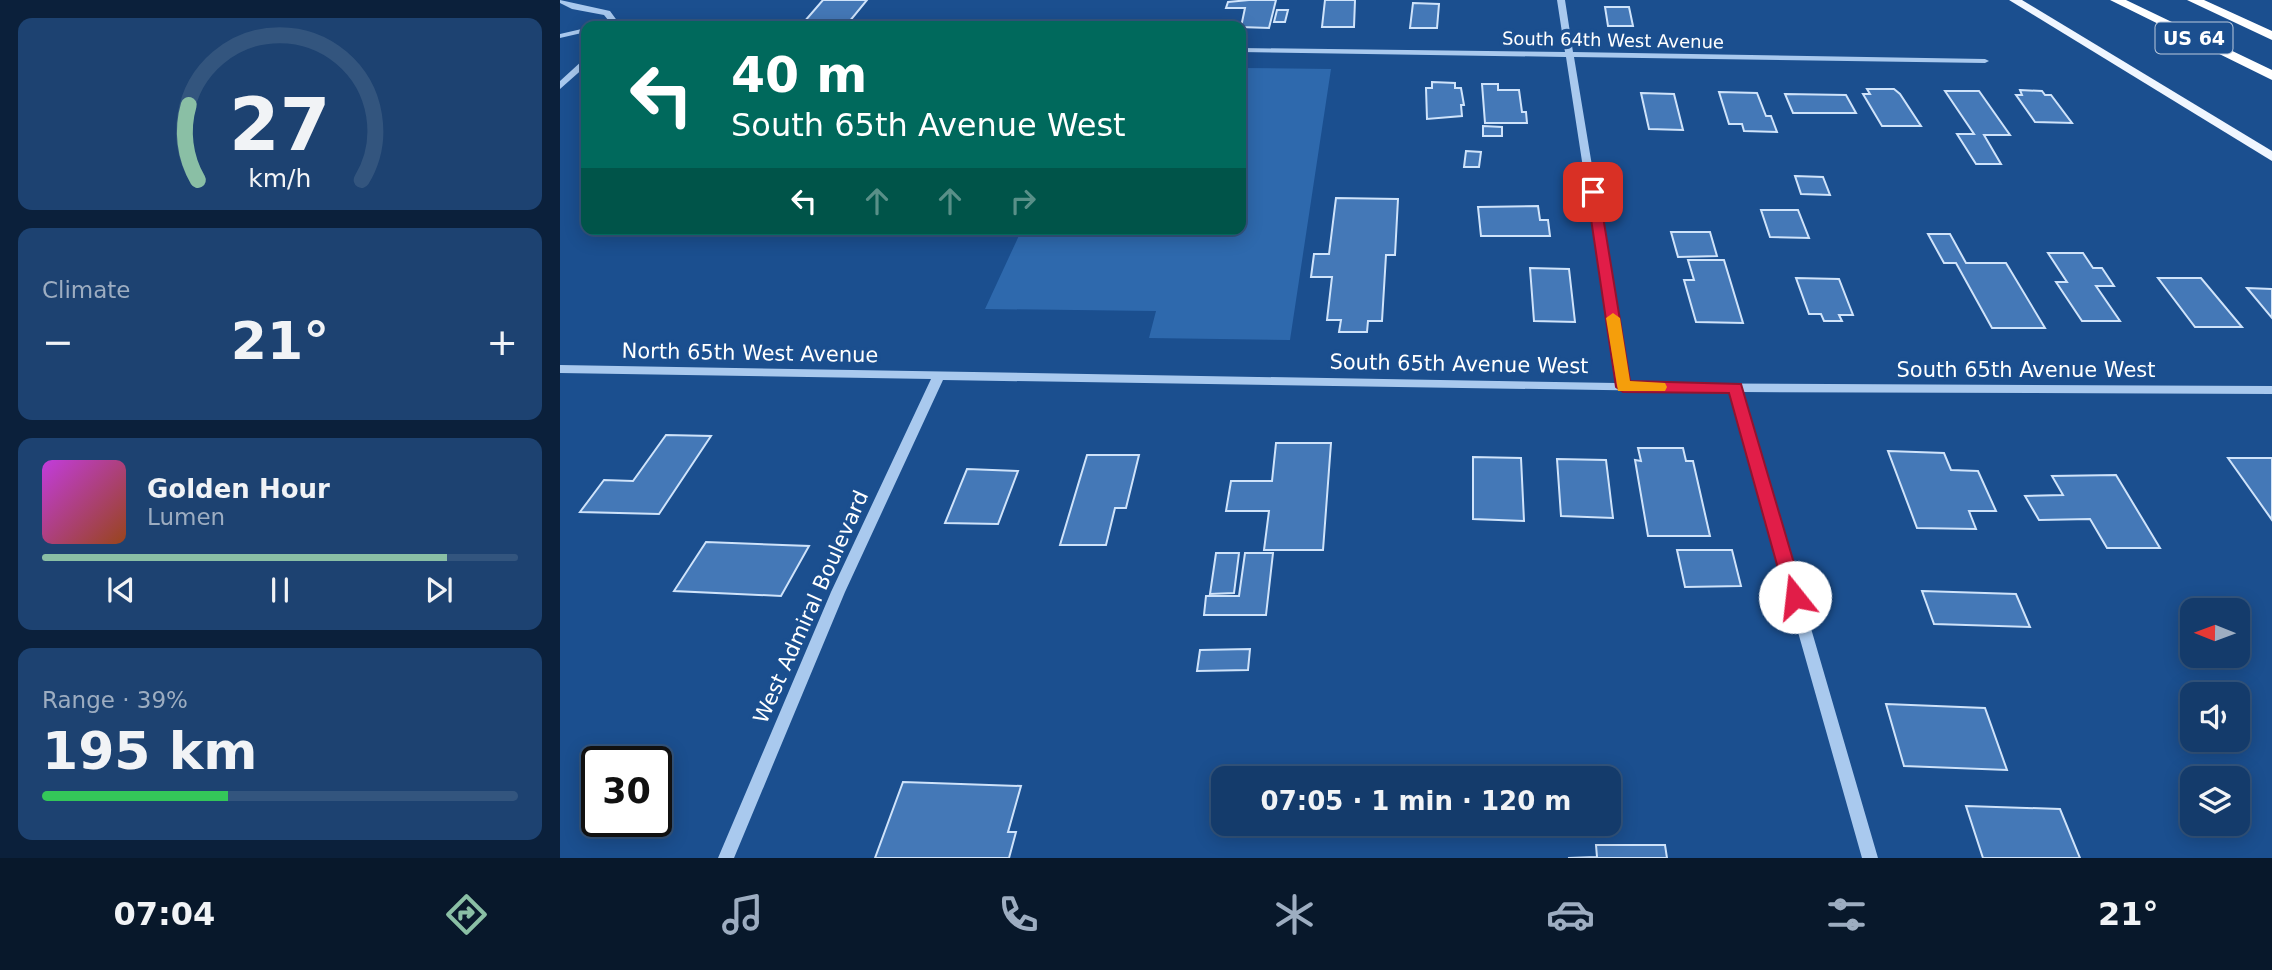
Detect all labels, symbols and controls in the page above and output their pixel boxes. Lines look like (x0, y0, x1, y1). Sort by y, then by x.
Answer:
road number: US 64 (2156, 22, 2232, 54)
street label: South 64th West Avenue (1502, 28, 1724, 52)
text: 40 m (731, 47, 867, 104)
icon: left (616, 49, 707, 140)
text: 27 (229, 82, 331, 167)
text: South 65th Avenue West (731, 106, 1126, 144)
pin (1563, 162, 1623, 222)
text: km/h (248, 164, 312, 193)
icon: arrive (1574, 173, 1612, 211)
icon: left (785, 182, 823, 220)
icon: ahead (858, 182, 896, 220)
icon: ahead (931, 182, 969, 220)
icon: right (1004, 182, 1042, 220)
text: Climate (42, 277, 131, 303)
text: 21° (231, 311, 329, 371)
text: − (42, 320, 74, 364)
text: + (486, 320, 518, 364)
street label: North 65th West Avenue (621, 339, 879, 367)
street label: South 65th Avenue West (1329, 350, 1589, 378)
street label: South 65th Avenue West (1897, 358, 2155, 382)
text: Golden Hour (147, 474, 330, 504)
street label: West Admiral Boulevard (749, 487, 873, 727)
text: Lumen (147, 504, 225, 530)
position arrow (1758, 560, 1832, 634)
icon: previous (102, 571, 140, 609)
icon: pause (261, 571, 299, 609)
icon: next (420, 571, 458, 609)
north arrow (2180, 598, 2250, 668)
map controls (2180, 598, 2250, 836)
button: sound (2180, 682, 2250, 752)
text: Range · 39% (42, 687, 188, 713)
text: 195 km (42, 721, 257, 781)
speed limit sign: 30 (581, 746, 672, 837)
button: layers (2180, 766, 2250, 836)
text: 07:05 · 1 min · 120 m (1261, 786, 1571, 816)
icon: directions (442, 890, 491, 939)
icon: music (718, 890, 767, 939)
icon: phone (994, 890, 1043, 939)
icon: climate (1270, 890, 1319, 939)
icon: car (1546, 890, 1595, 939)
icon: filters (1822, 890, 1871, 939)
text: 07:04 (113, 895, 215, 933)
text: 21° (2098, 895, 2158, 933)

